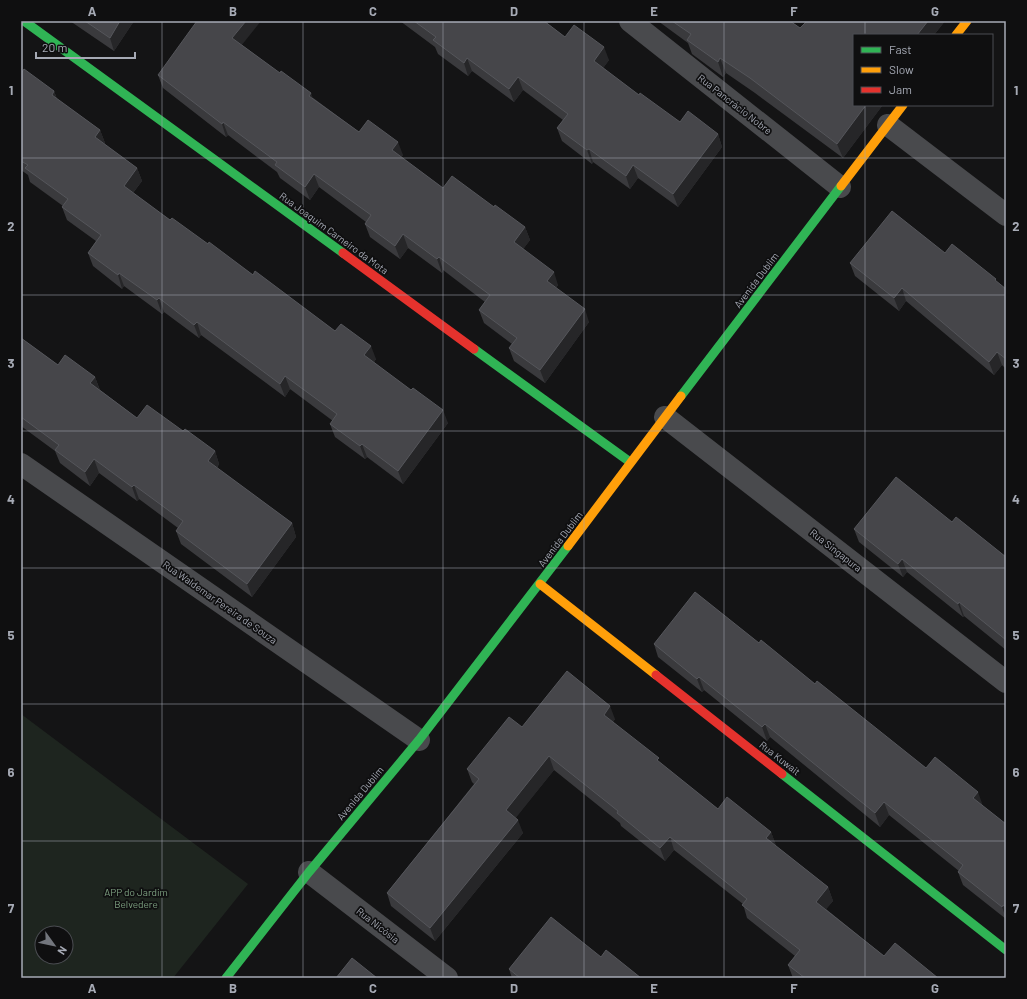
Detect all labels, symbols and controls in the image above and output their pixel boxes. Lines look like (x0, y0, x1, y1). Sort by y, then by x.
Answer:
text: A (88, 3, 97, 19)
text: B (229, 3, 237, 19)
text: C (369, 3, 377, 19)
text: D (510, 3, 518, 19)
text: E (650, 3, 658, 19)
text: F (790, 3, 798, 19)
text: G (931, 3, 939, 19)
scale bar (36, 34, 135, 60)
legend (853, 34, 993, 106)
text: 20 m (42, 40, 68, 54)
text: Fast (889, 42, 912, 56)
text: Slow (889, 62, 914, 76)
street label: Rua Pancrácio Nobre (696, 71, 774, 137)
text: 1 (9, 82, 13, 98)
text: Jam (889, 82, 912, 96)
text: 1 (1014, 82, 1018, 98)
street label: Rua Joaquim Carneiro da Mota (277, 190, 391, 276)
text: 2 (7, 218, 15, 234)
text: 2 (1012, 218, 1020, 234)
street label: Avenida Dublim (731, 250, 781, 310)
text: 3 (7, 355, 15, 371)
text: 3 (1012, 355, 1020, 371)
text: 4 (7, 491, 15, 507)
text: 4 (1012, 491, 1020, 507)
street label: Avenida Dublim (535, 509, 585, 569)
street label: Rua Singapura (808, 526, 864, 574)
street label: Rua Waldemar Pereira de Souza (161, 558, 279, 646)
text: 5 (7, 627, 15, 643)
text: 5 (1012, 627, 1020, 643)
street label: Rua Kuwait (757, 738, 803, 778)
text: 6 (8, 764, 15, 780)
street label: Avenida Dublim (334, 764, 386, 822)
text: 6 (1013, 764, 1020, 780)
park label: APP do Jardim Belvedere (104, 886, 168, 910)
text: 7 (8, 900, 15, 916)
text: 7 (1013, 900, 1020, 916)
street label: Rua Nicósia (354, 905, 402, 945)
north arrow (34, 925, 74, 965)
text: N (55, 944, 70, 957)
text: A (88, 980, 97, 996)
text: B (229, 980, 237, 996)
text: C (369, 980, 377, 996)
text: D (510, 980, 518, 996)
text: E (650, 980, 658, 996)
text: F (790, 980, 798, 996)
text: G (931, 980, 939, 996)

